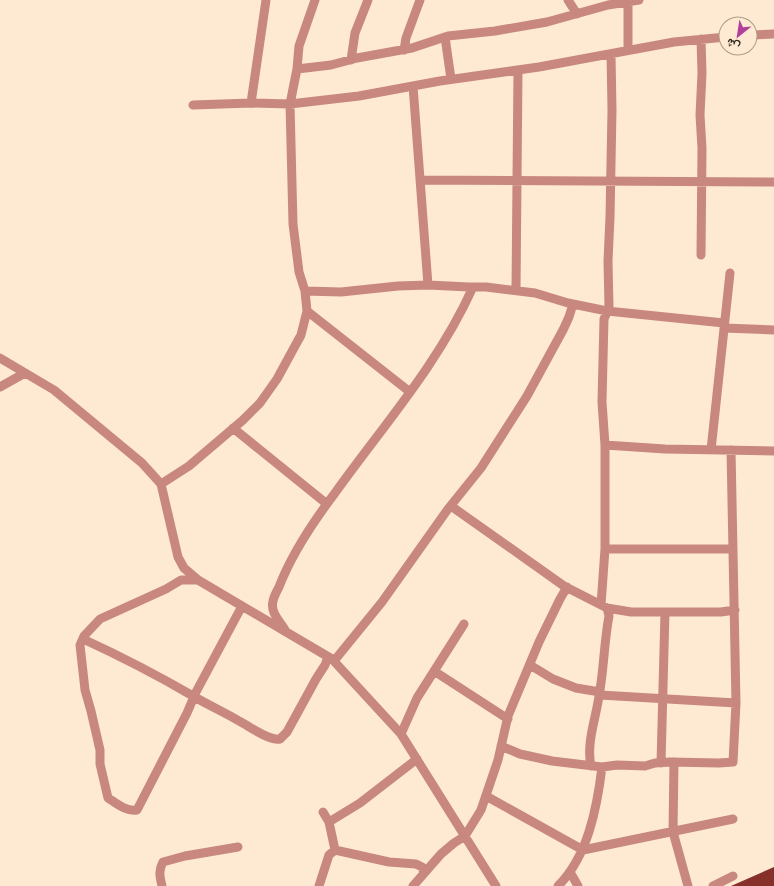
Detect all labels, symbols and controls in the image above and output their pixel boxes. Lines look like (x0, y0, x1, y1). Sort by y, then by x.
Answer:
north arrow (718, 16, 758, 56)
text: ش (724, 35, 742, 54)

